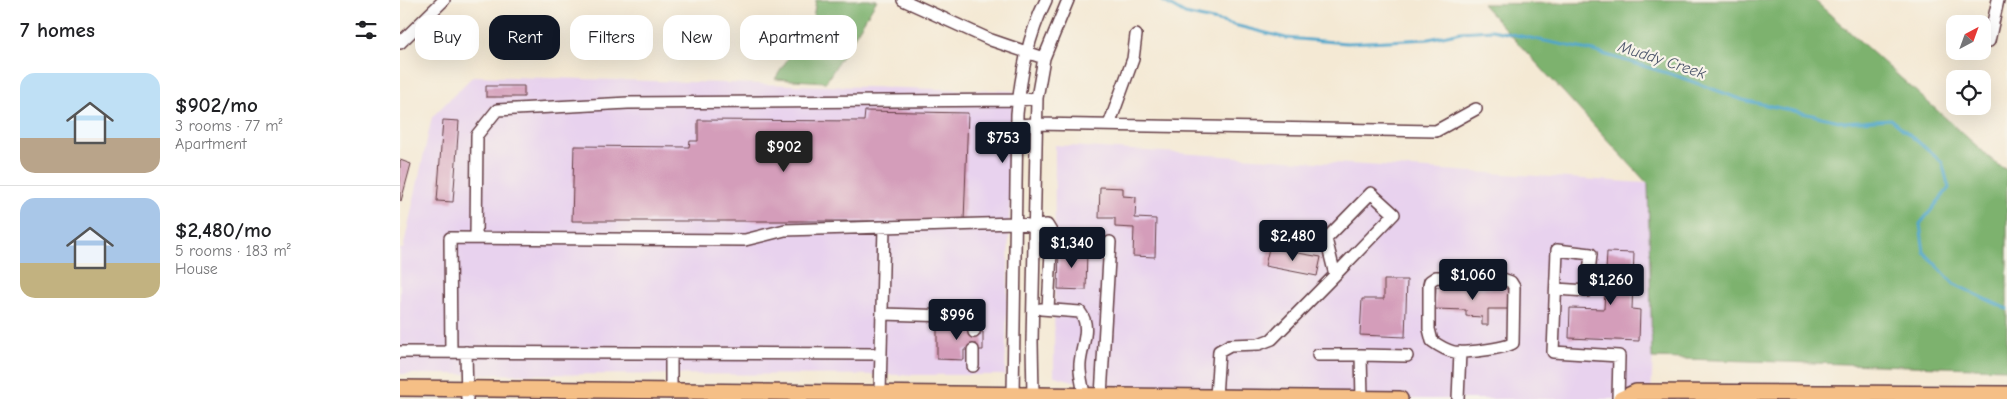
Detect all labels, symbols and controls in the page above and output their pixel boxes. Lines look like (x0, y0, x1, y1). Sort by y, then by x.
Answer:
chip: Buy (415, 15, 479, 60)
chip: Rent (489, 15, 560, 60)
chip: Filters (570, 15, 653, 60)
chip: New (663, 15, 730, 60)
chip: Apartment (740, 15, 857, 60)
north arrow (1946, 15, 1991, 60)
map controls (1946, 15, 1991, 115)
icon: filters (352, 16, 380, 44)
text: 7 homes (20, 18, 95, 42)
water label: Muddy Creek (1615, 37, 1708, 83)
button: locate (1946, 70, 1991, 115)
icon: home (60, 93, 120, 153)
text: $902/mo (175, 93, 258, 117)
text: 3 rooms · 77 m² (175, 117, 283, 135)
pin: $753 (973, 121, 1033, 164)
text: $753 (986, 129, 1020, 147)
pin: $902 (754, 130, 814, 173)
text: Apartment (175, 135, 247, 153)
text: $902 (766, 138, 802, 156)
icon: home (60, 218, 120, 278)
text: $2,480/mo (175, 218, 272, 242)
pin: $2,480 (1252, 220, 1334, 262)
pin: $1,340 (1031, 226, 1113, 269)
text: $2,480 (1270, 227, 1316, 245)
text: $1,340 (1050, 234, 1094, 252)
text: 5 rooms · 183 m² (175, 242, 291, 260)
pin: $1,060 (1432, 258, 1514, 301)
text: House (175, 260, 218, 278)
pin: $1,260 (1570, 264, 1652, 306)
text: $1,060 (1450, 266, 1496, 284)
text: $1,260 (1589, 271, 1633, 289)
pin: $996 (927, 298, 987, 341)
text: $996 (940, 306, 974, 324)

